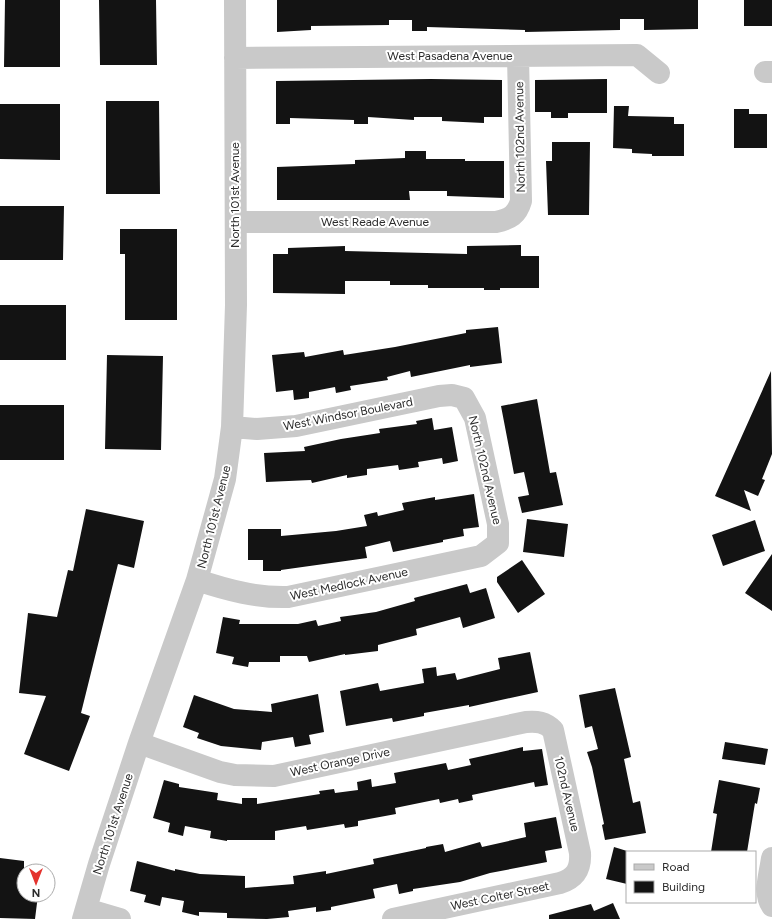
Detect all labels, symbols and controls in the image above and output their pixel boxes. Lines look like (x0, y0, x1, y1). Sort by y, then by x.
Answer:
street label: West Pasadena Avenue (387, 49, 513, 63)
street label: North 102nd Avenue (512, 81, 528, 193)
street label: North 101st Avenue (228, 142, 242, 248)
street label: West Reade Avenue (321, 215, 429, 229)
street label: West Windsor Boulevard (282, 395, 414, 433)
street label: North 102nd Avenue (466, 414, 504, 526)
street label: North 101st Avenue (194, 464, 234, 570)
street label: West Medlock Avenue (289, 565, 410, 603)
street label: West Orange Drive (289, 745, 391, 779)
street label: 102nd Avenue (552, 755, 583, 833)
street label: North 101st Avenue (90, 771, 136, 876)
legend (626, 851, 756, 903)
text: Road (662, 860, 690, 874)
north arrow (16, 863, 56, 903)
street label: West Colter Street (449, 879, 551, 913)
text: Building (662, 880, 705, 894)
text: N (32, 886, 40, 899)

